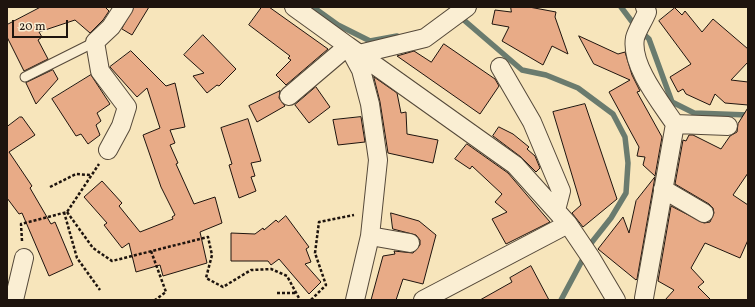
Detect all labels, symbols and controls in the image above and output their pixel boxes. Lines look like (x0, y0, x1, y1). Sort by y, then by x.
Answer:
scale bar (14, 12, 70, 38)
text: 20 m (19, 19, 46, 35)

